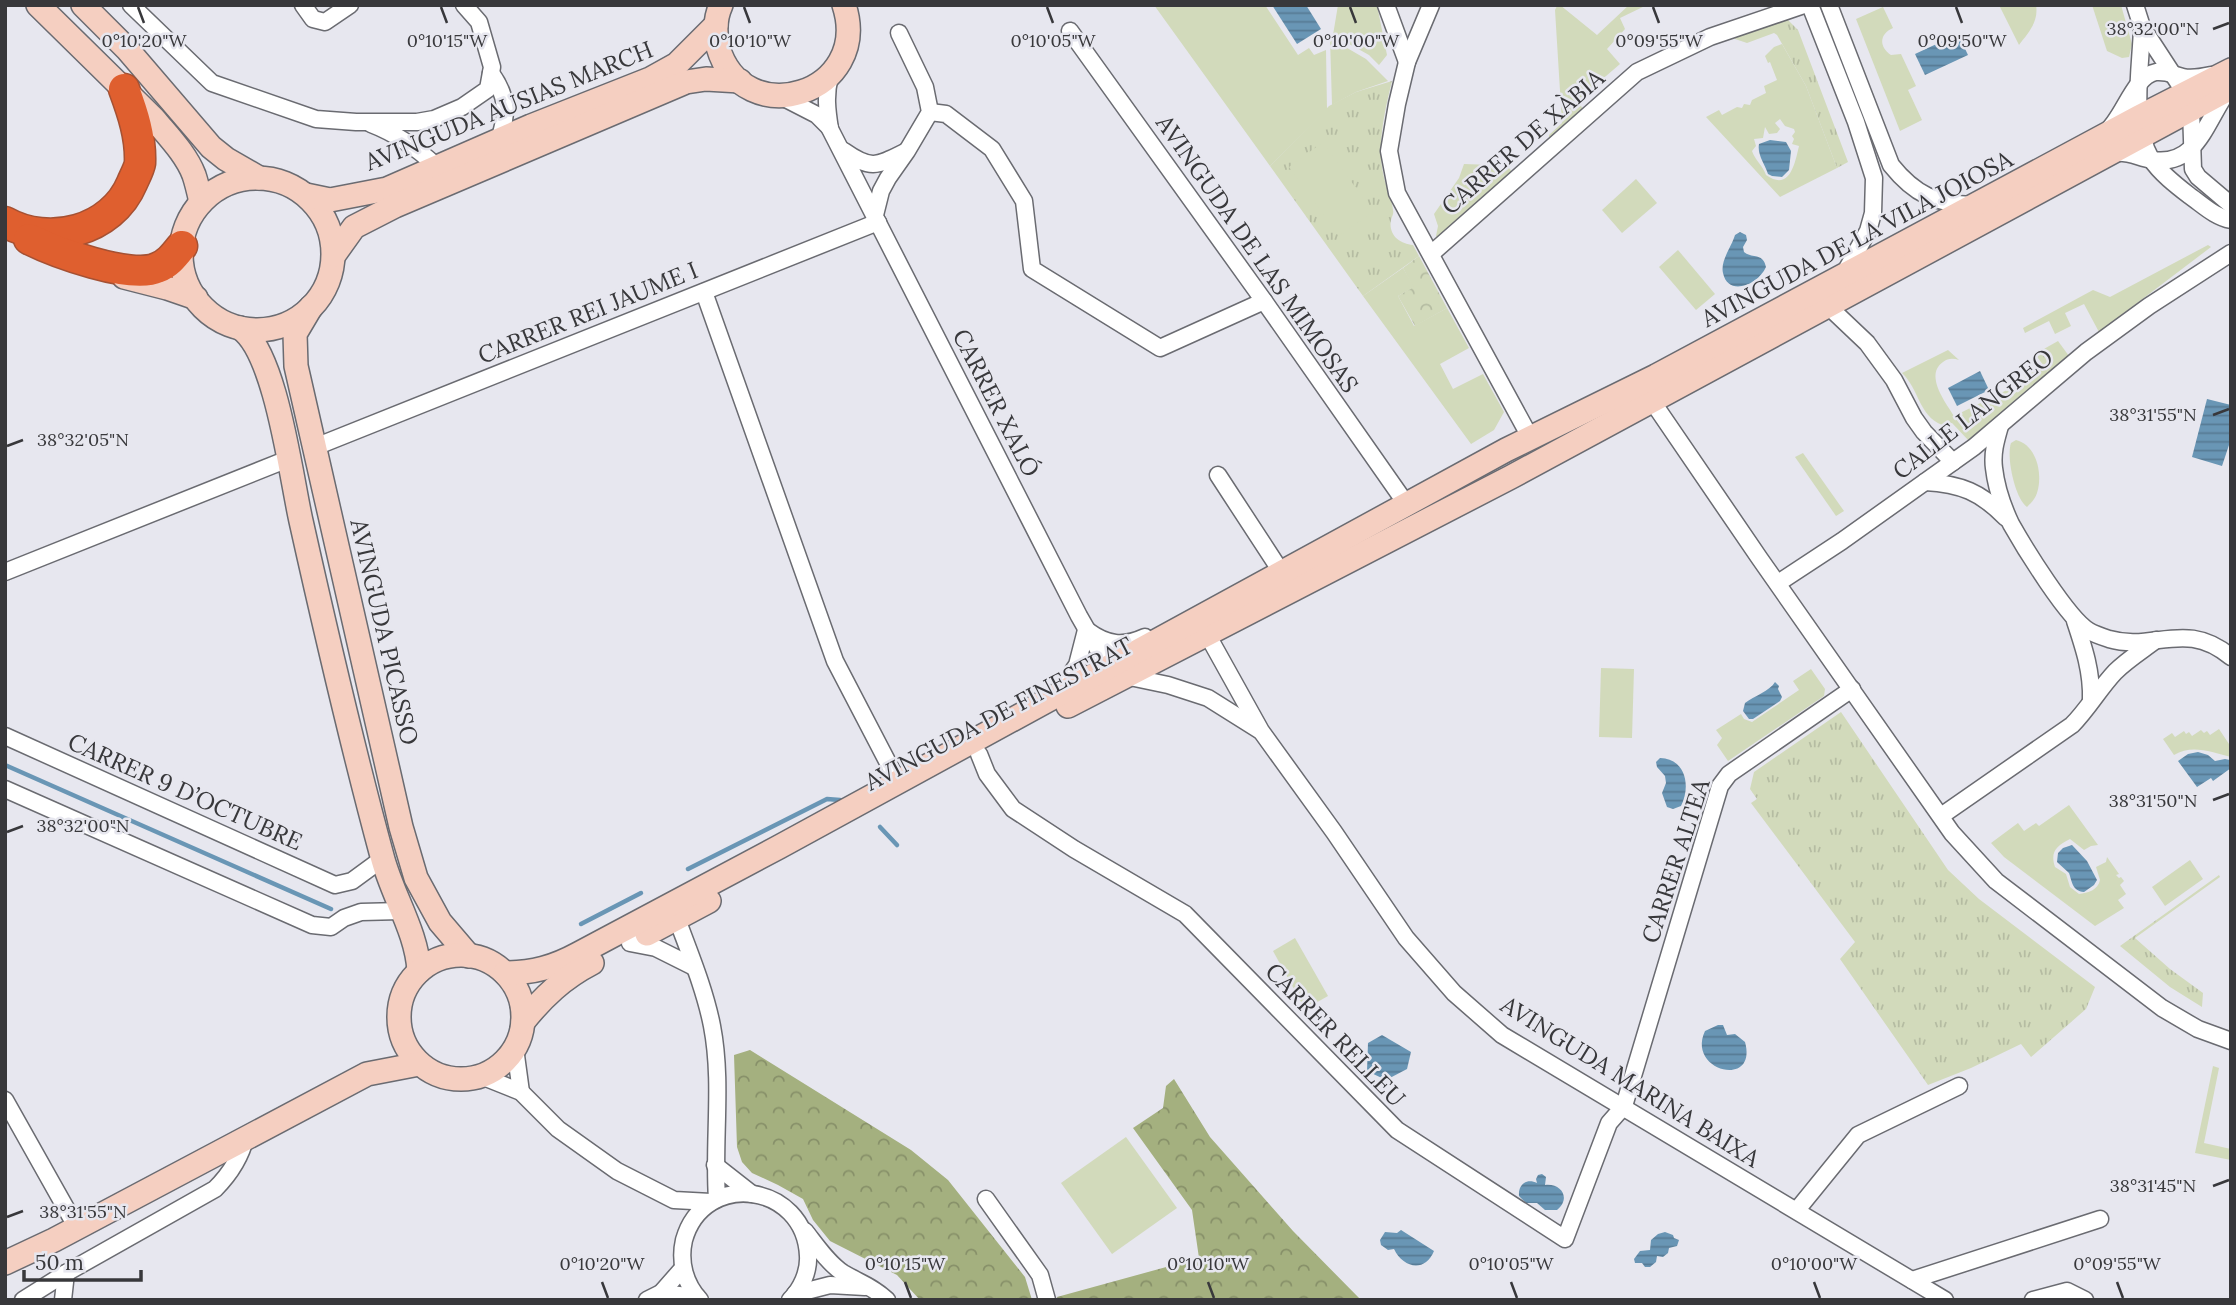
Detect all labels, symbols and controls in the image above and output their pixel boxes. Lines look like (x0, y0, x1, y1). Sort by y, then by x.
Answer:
text: 38°32'00"N (2106, 17, 2200, 40)
text: 0°10'20"W (102, 29, 188, 52)
text: 0°10'15"W (407, 29, 488, 52)
text: 0°10'10"W (709, 29, 792, 52)
text: 0°10'05"W (1010, 29, 1097, 52)
text: 0°10'00"W (1313, 29, 1400, 52)
text: 0°09'55"W (1615, 29, 1704, 52)
text: 0°09'50"W (1918, 29, 2008, 52)
street label: AVINGUDA AUSIAS MARCH (359, 33, 657, 178)
street label: CARRER DE XÀBIA (1435, 62, 1611, 221)
street label: AVINGUDA DE LAS MIMOSAS (1149, 108, 1365, 399)
street label: AVINGUDA DE LA VILA JOIOSA (1695, 143, 2019, 334)
street label: CARRER REI JAUME I (473, 254, 702, 371)
street label: CARRER XALÓ (946, 324, 1047, 482)
street label: CALLE LANGREO (1886, 341, 2059, 486)
text: 38°31'55"N (2109, 403, 2197, 426)
text: 38°32'05"N (37, 428, 129, 451)
street label: AVINGUDA PICASSO (343, 515, 426, 748)
street label: AVINGUDA DE FINESTRAT (858, 630, 1138, 798)
street label: CARRER 9 D’OCTUBRE (63, 726, 307, 857)
street label: CARRER ALTEA (1634, 774, 1717, 947)
text: 38°31'50"N (2109, 789, 2197, 812)
text: 38°32'00"N (36, 814, 130, 837)
street label: CARRER RELLEU (1259, 956, 1412, 1113)
street label: AVINGUDA MARINA BAIXA (1494, 988, 1766, 1175)
text: 38°31'45"N (2110, 1174, 2196, 1197)
text: 38°31'55"N (39, 1200, 127, 1223)
scale bar (24, 1238, 142, 1282)
text: 50 m (35, 1249, 84, 1276)
text: 0°10'20"W (560, 1252, 646, 1275)
text: 0°10'15"W (865, 1252, 946, 1275)
text: 0°10'10"W (1167, 1252, 1250, 1275)
text: 0°10'05"W (1468, 1252, 1555, 1275)
text: 0°10'00"W (1771, 1252, 1858, 1275)
text: 0°09'55"W (2073, 1252, 2162, 1275)

